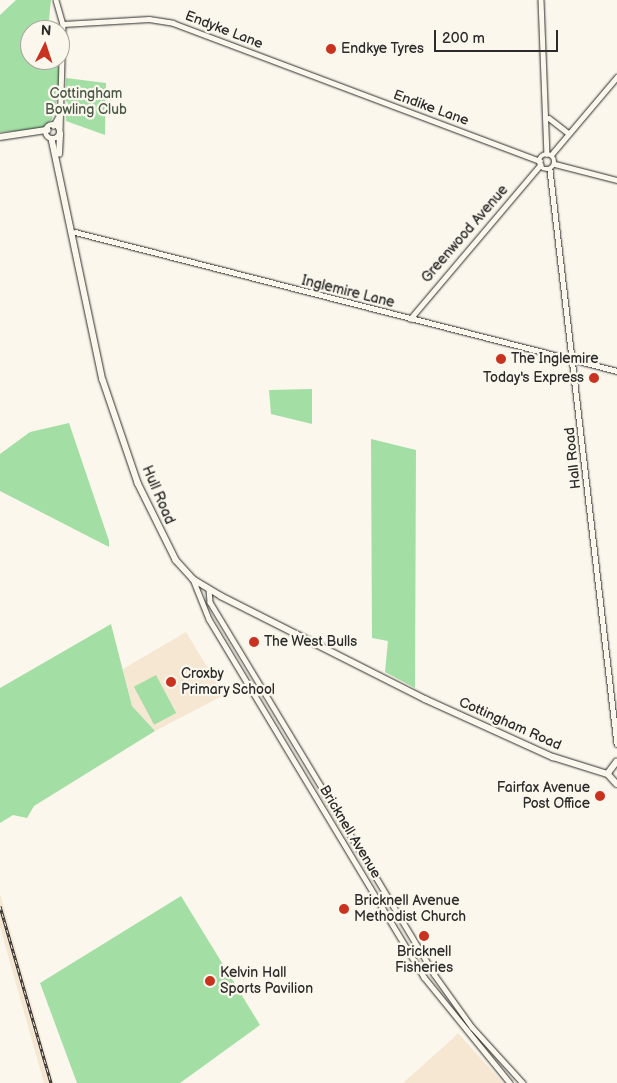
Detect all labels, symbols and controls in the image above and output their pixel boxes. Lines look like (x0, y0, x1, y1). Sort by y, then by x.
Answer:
street label: Endyke Lane (183, 7, 265, 53)
north arrow (20, 20, 70, 70)
scale bar (437, 20, 561, 52)
text: N (40, 22, 52, 39)
text: 200 m (442, 29, 485, 48)
place label: Endkye Tyres (341, 41, 424, 57)
marker: Endkye Tyres (325, 43, 337, 55)
park label: Cottingham Bowling Club (45, 86, 127, 118)
street label: Endike Lane (391, 87, 471, 129)
street label: Greenwood Avenue (418, 182, 512, 286)
street label: Inglemire Lane (300, 272, 396, 312)
place label: The Inglemire (511, 351, 598, 367)
marker: The Inglemire (495, 353, 507, 365)
place label: Today's Express (483, 370, 584, 386)
marker: Today's Express (588, 372, 600, 384)
street label: Hall Road (561, 426, 585, 490)
street label: Hull Road (138, 463, 178, 527)
place label: The West Bulls (264, 634, 358, 650)
marker: The West Bulls (248, 636, 260, 648)
place label: Croxby Primary School (181, 666, 276, 699)
marker: Croxby Primary School (165, 676, 177, 688)
street label: Cottingham Road (456, 694, 564, 754)
place label: Fairfax Avenue Post Office (497, 780, 590, 812)
street label: Bricknell Avenue (316, 782, 384, 882)
marker: Fairfax Avenue Post Office (594, 790, 606, 802)
place label: Bricknell Avenue Methodist Church (354, 893, 466, 926)
marker: Bricknell Avenue Methodist Church (338, 903, 350, 915)
marker: Bricknell Fisheries (418, 930, 430, 942)
place label: Bricknell Fisheries (395, 944, 453, 976)
place label: Kelvin Hall Sports Pavilion (220, 965, 313, 998)
marker: Kelvin Hall Sports Pavilion (204, 975, 216, 987)

